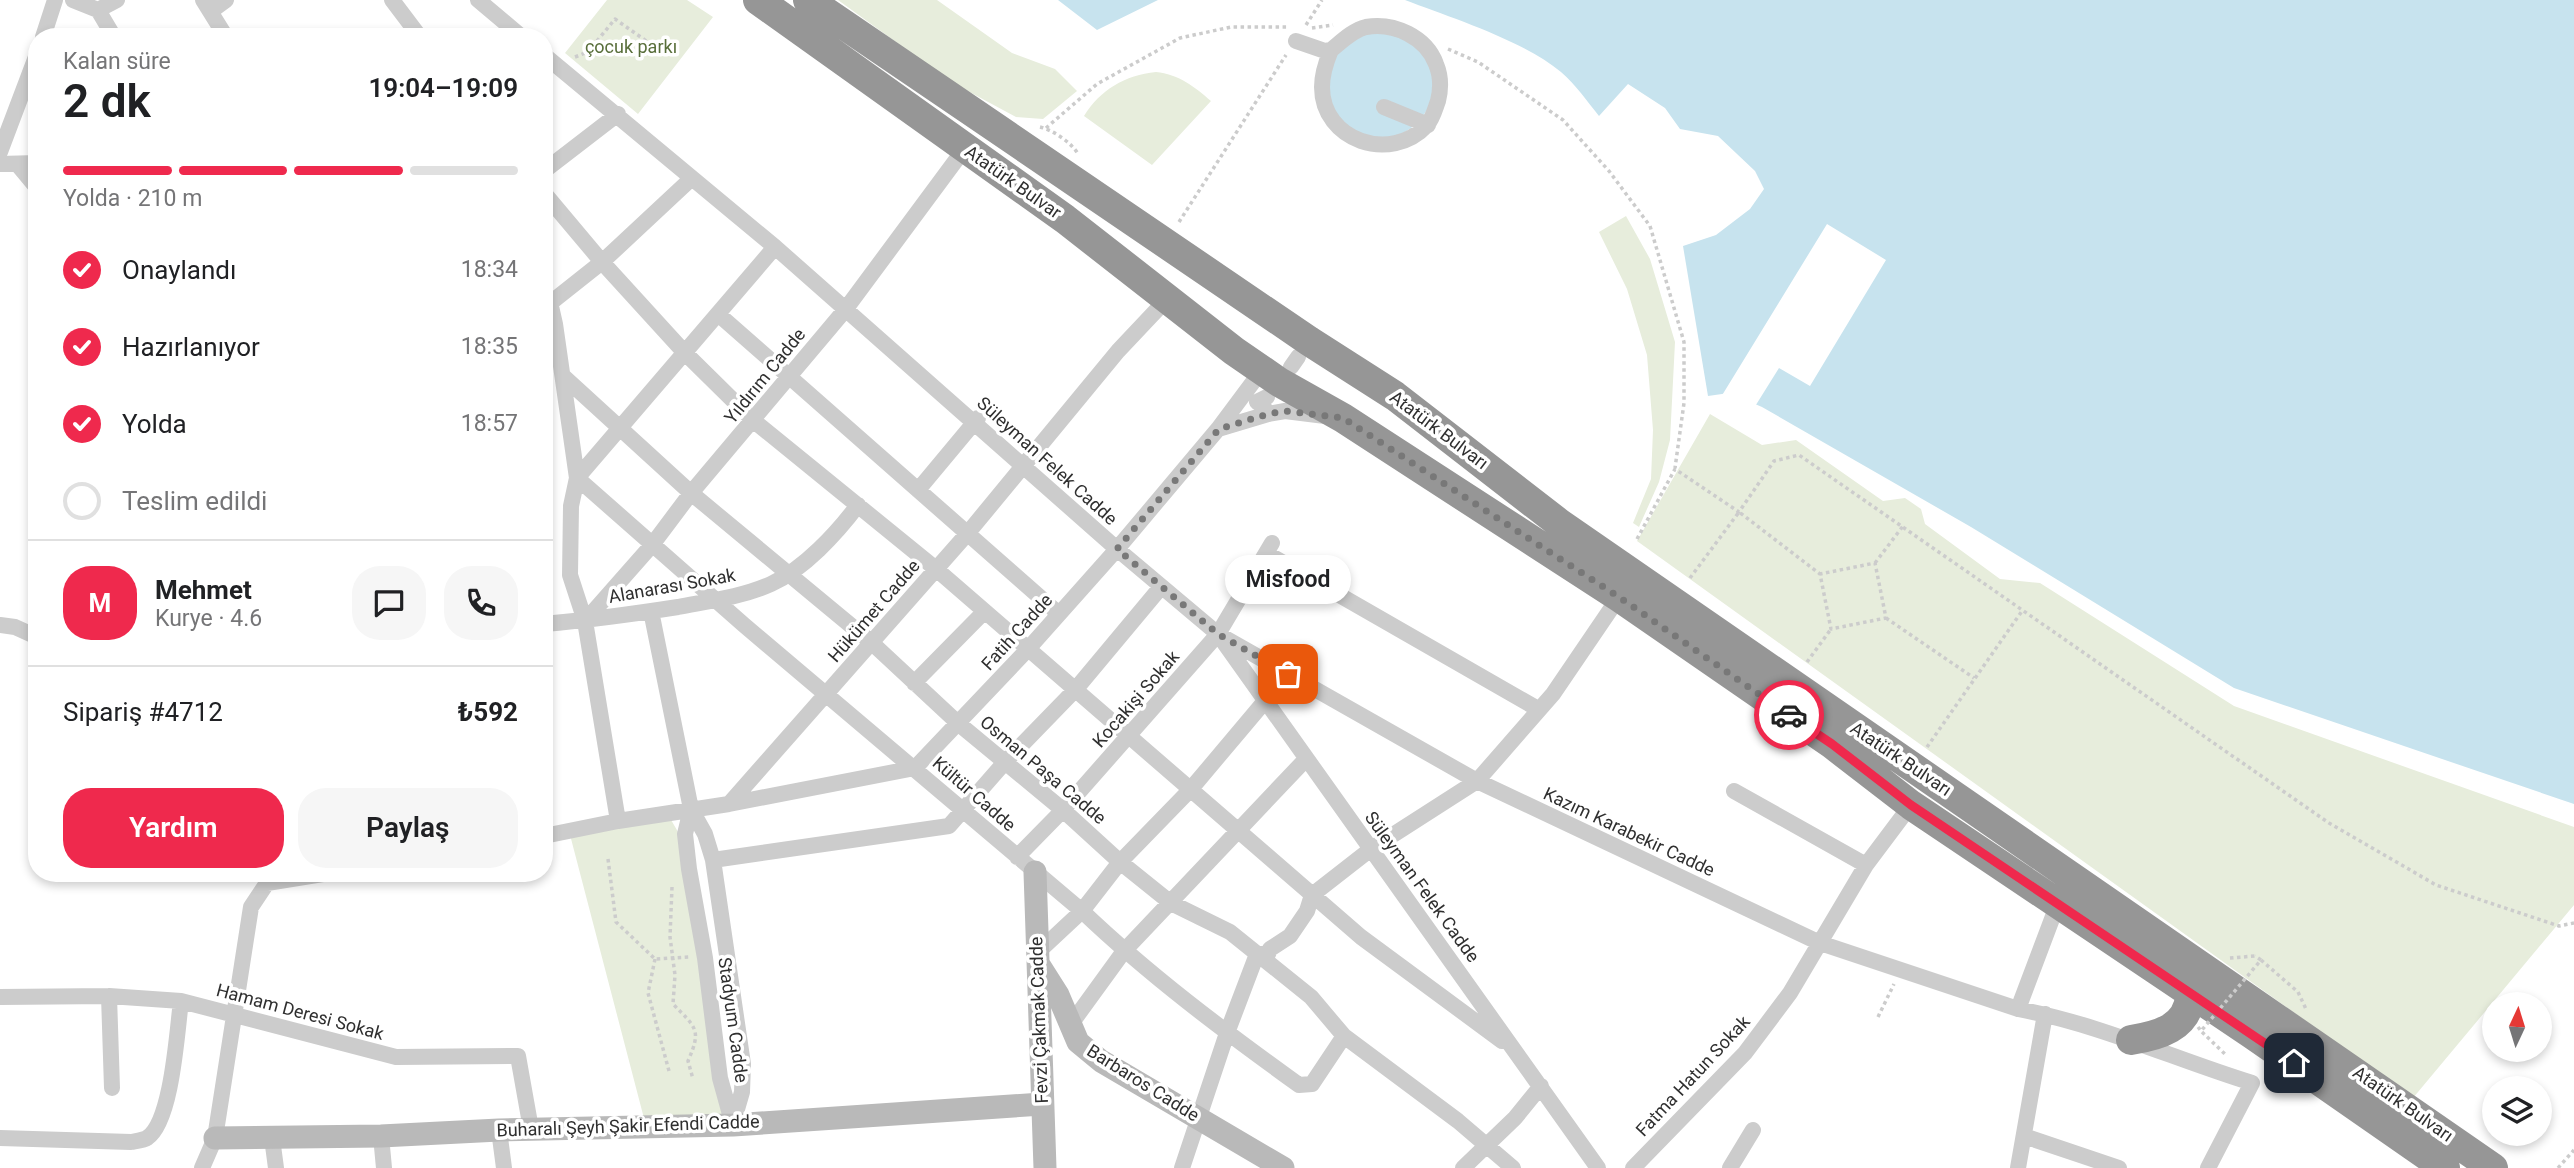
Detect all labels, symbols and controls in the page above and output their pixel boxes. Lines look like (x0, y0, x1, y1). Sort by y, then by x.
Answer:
park label: çocuk parkı (585, 36, 677, 57)
text: Kalan süre (63, 48, 171, 75)
text: 19:04–19:09 (368, 73, 518, 103)
text: 2 dk (63, 74, 151, 128)
street label: Atatürk Bulvar (961, 141, 1065, 223)
text: Yolda · 210 m (63, 185, 202, 212)
icon: check (63, 251, 101, 289)
text: Onaylandı (122, 255, 236, 285)
text: 18:34 (461, 256, 518, 283)
street label: Yıldırım Cadde (720, 324, 809, 428)
icon: check (63, 328, 101, 366)
text: Hazırlanıyor (122, 332, 260, 362)
text: 18:35 (461, 333, 518, 360)
street label: Atatürk Bulvarı (1386, 386, 1492, 473)
street label: Süleyman Felek Cadde (973, 392, 1122, 529)
icon: check (63, 405, 101, 443)
text: Yolda (122, 409, 187, 439)
text: 18:57 (461, 410, 518, 437)
text: Teslim edildi (122, 486, 267, 516)
street label: Hükümet Cadde (823, 555, 924, 666)
callout: Misfood (1225, 555, 1351, 604)
street label: Alanarası Sokak (607, 564, 738, 607)
button: chat (352, 566, 426, 640)
button: phone (444, 566, 518, 640)
text: Misfood (1245, 566, 1331, 593)
text: Mehmet (155, 575, 252, 605)
text: M (89, 588, 111, 618)
street label: Fatih Cadde (977, 589, 1056, 674)
text: Kurye · 4.6 (155, 605, 262, 632)
pin (1258, 644, 1318, 704)
street label: Kocakişi Sokak (1088, 645, 1184, 751)
icon: bag (1269, 655, 1307, 693)
courier (1754, 680, 1824, 750)
icon: car (1770, 696, 1808, 734)
text: Sipariş #4712 (63, 697, 223, 727)
text: ₺592 (458, 697, 518, 727)
street label: Osman Paşa Cadde (976, 711, 1110, 828)
street label: Atatürk Bulvarı (1847, 717, 1956, 800)
street label: Kültür Cadde (929, 752, 1020, 835)
street label: Kazım Karabekir Cadde (1540, 783, 1718, 880)
button: Yardım (63, 788, 284, 868)
button: Paylaş (298, 788, 518, 868)
street label: Süleyman Felek Cadde (1361, 807, 1484, 966)
street label: Fevzi Çakmak Cadde (1025, 936, 1052, 1104)
street label: Stadyum Cadde (714, 956, 753, 1084)
street label: Hamam Deresi Sokak (214, 979, 387, 1044)
north arrow (2482, 992, 2552, 1062)
map controls (2482, 992, 2552, 1146)
street label: Fatma Hatun Sokak (1631, 1010, 1755, 1140)
pin (2264, 1033, 2324, 1093)
street label: Barbaros Cadde (1083, 1040, 1203, 1125)
icon: home (2275, 1044, 2313, 1082)
street label: Atatürk Bulvarı (2349, 1061, 2457, 1146)
button: layers (2482, 1076, 2552, 1146)
street label: Buharalı Şeyh Şakir Efendi Cadde (496, 1110, 760, 1141)

